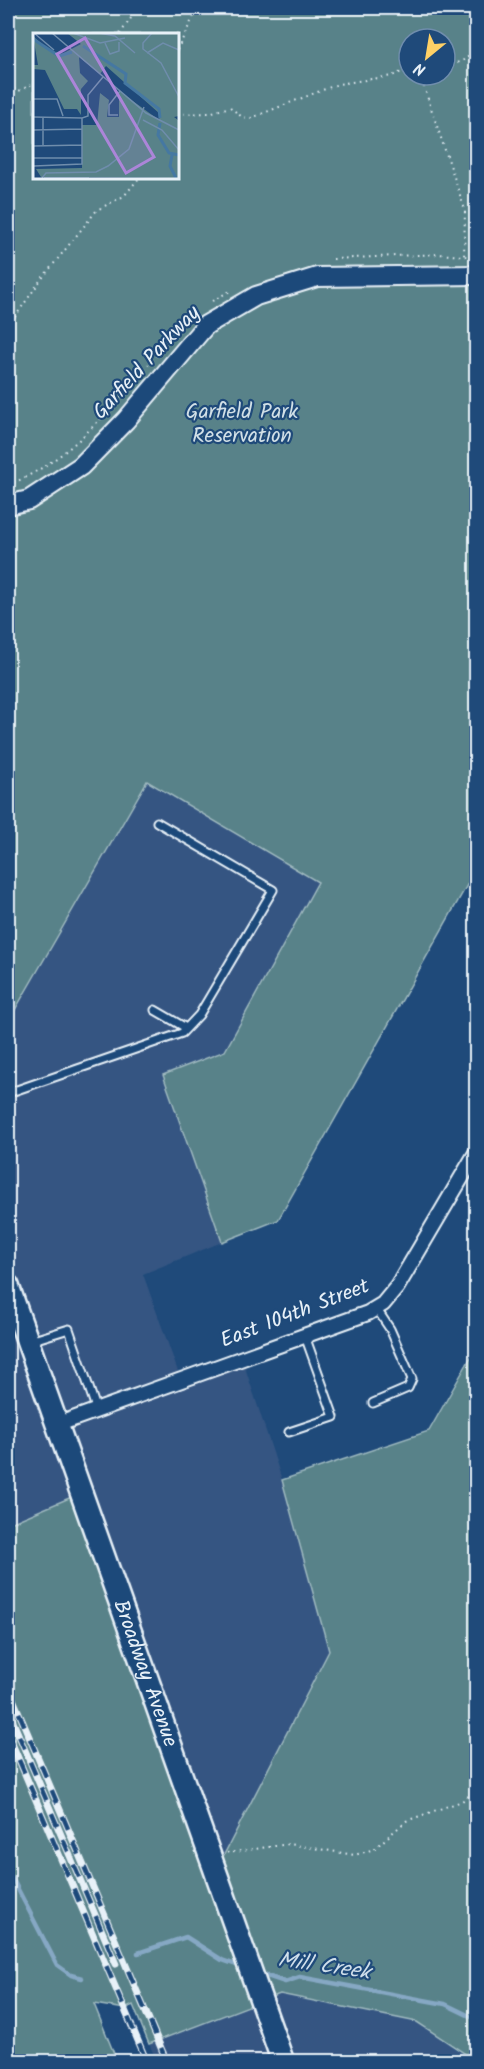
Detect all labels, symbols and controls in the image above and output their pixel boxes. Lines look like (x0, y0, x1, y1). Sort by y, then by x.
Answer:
north arrow (397, 27, 457, 87)
inset map (33, 33, 178, 178)
text: N (410, 55, 431, 82)
street label: Garfield Parkway (85, 298, 209, 428)
park label: Garfield Park Reservation (186, 396, 298, 453)
street label: East 104th Street (216, 1270, 375, 1358)
street label: Broadway Avenue (104, 1595, 187, 1752)
water label: Mill Creek (276, 1943, 376, 1991)

